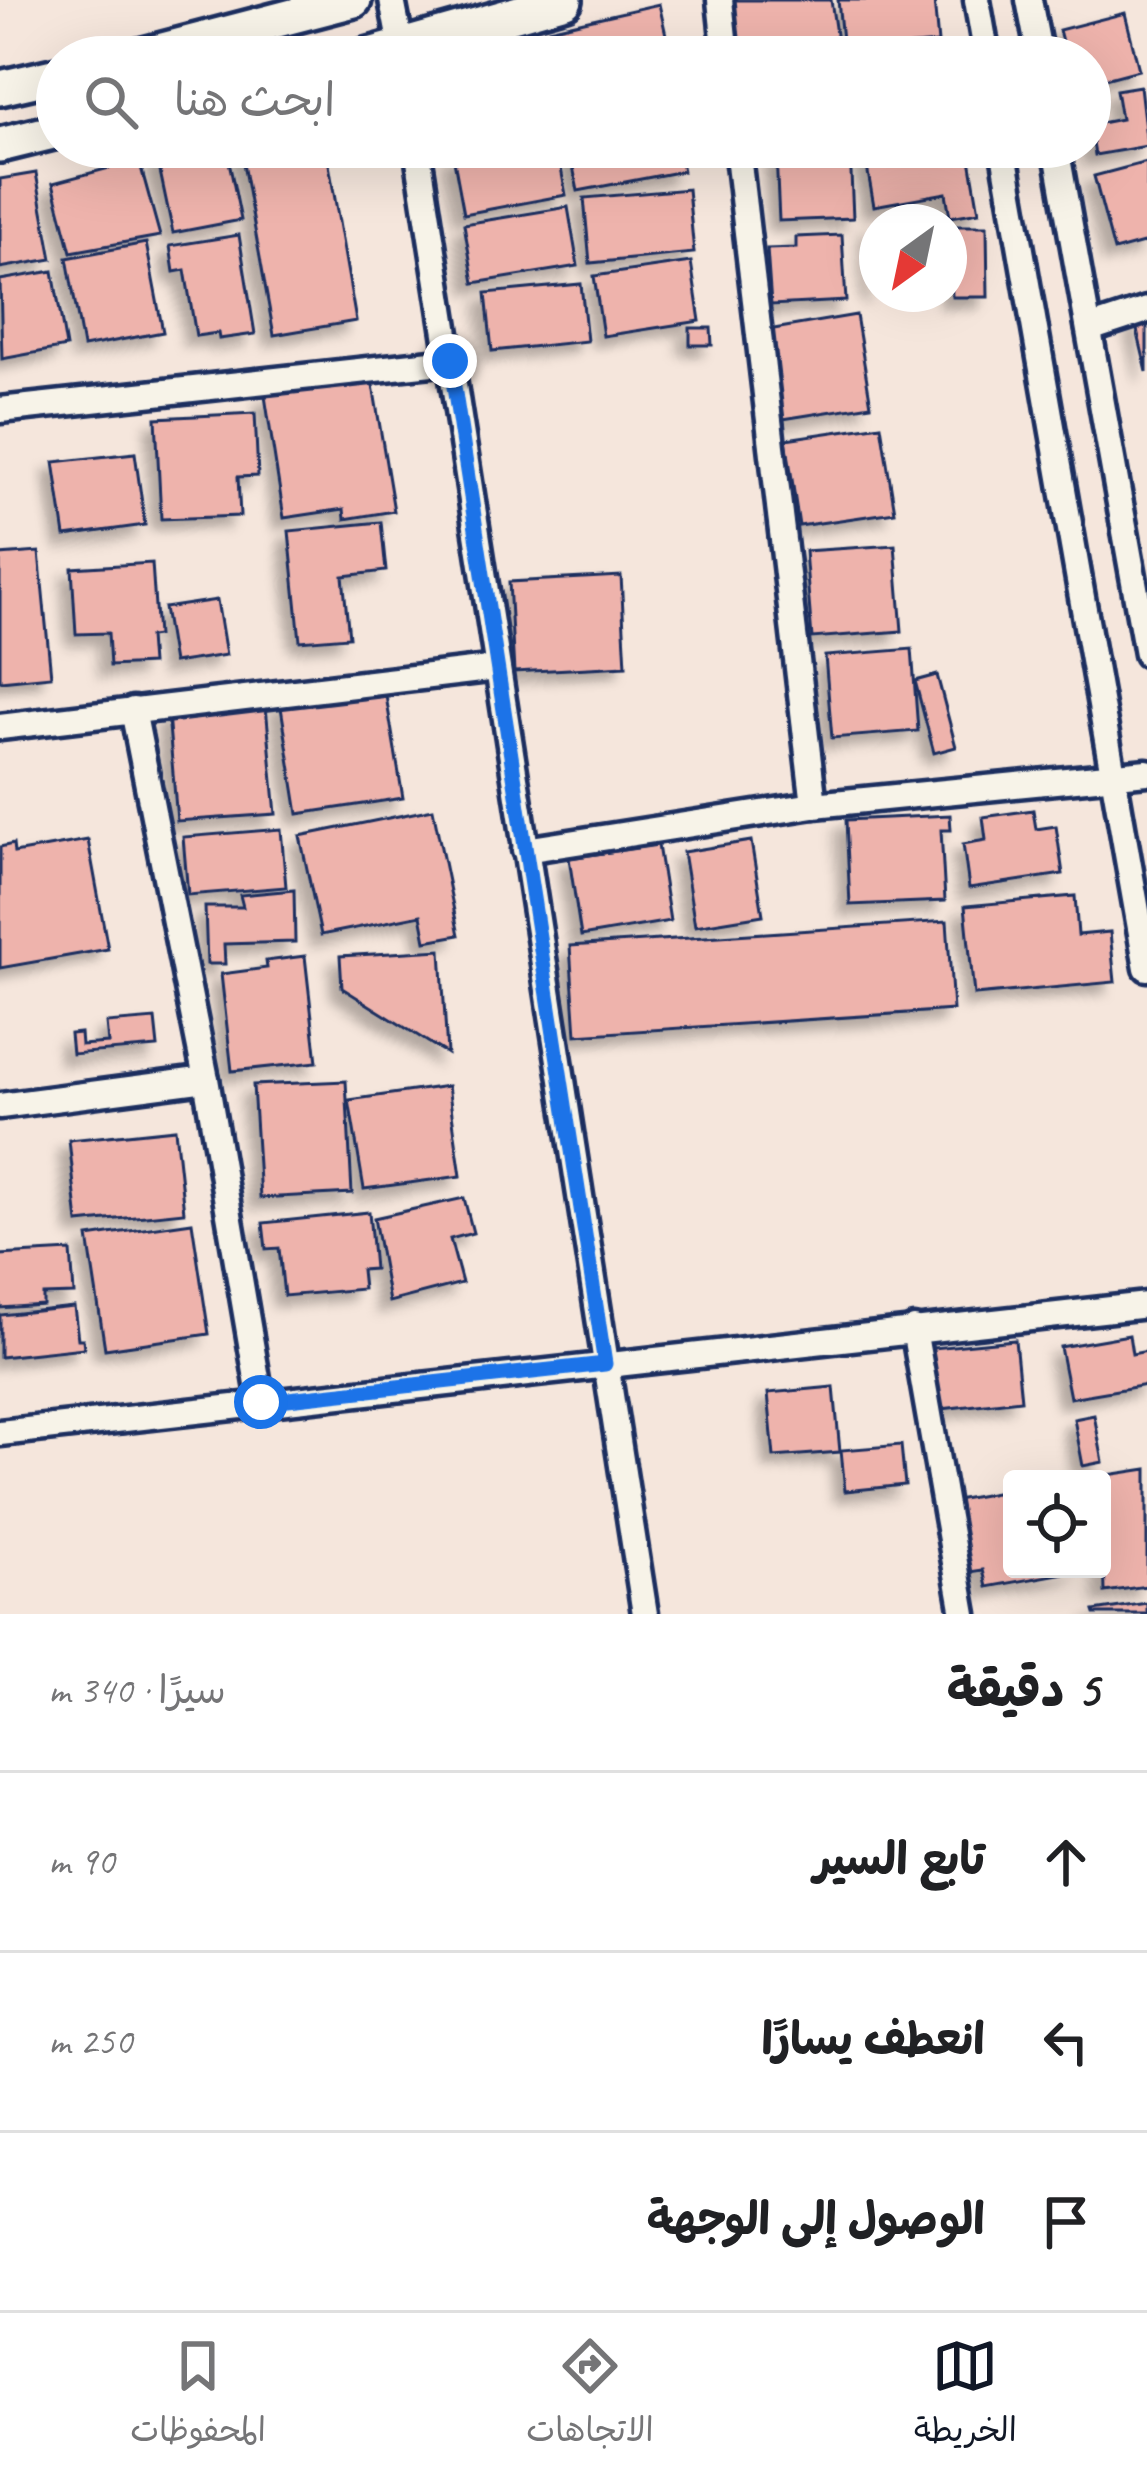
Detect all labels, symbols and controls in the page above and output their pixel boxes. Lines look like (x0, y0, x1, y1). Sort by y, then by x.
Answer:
search box (36, 36, 1111, 168)
icon: search (78, 69, 144, 135)
text: ابحث هنا (174, 72, 335, 129)
north arrow (859, 204, 967, 312)
route end (423, 334, 477, 388)
route start (234, 1375, 288, 1429)
map controls (1003, 1470, 1111, 1578)
button: locate (1003, 1470, 1111, 1578)
text: 5 دقيقة (947, 1657, 1099, 1721)
text: سيرًا · 340 m (48, 1666, 226, 1715)
icon: ahead (1033, 1829, 1099, 1895)
text: تابع السير (814, 1831, 985, 1888)
text: 90 m (48, 1837, 114, 1886)
icon: left (1033, 2009, 1099, 2075)
text: انعطف يسارًا (761, 2011, 985, 2068)
text: 250 m (48, 2017, 132, 2066)
icon: arrive (1033, 2189, 1099, 2255)
text: الوصول إلى الوجهة (647, 2191, 985, 2248)
tab: المحفوظات (130, 2333, 266, 2459)
tab: الاتجاهات (526, 2333, 654, 2459)
tab: الخريطة (914, 2333, 1017, 2459)

